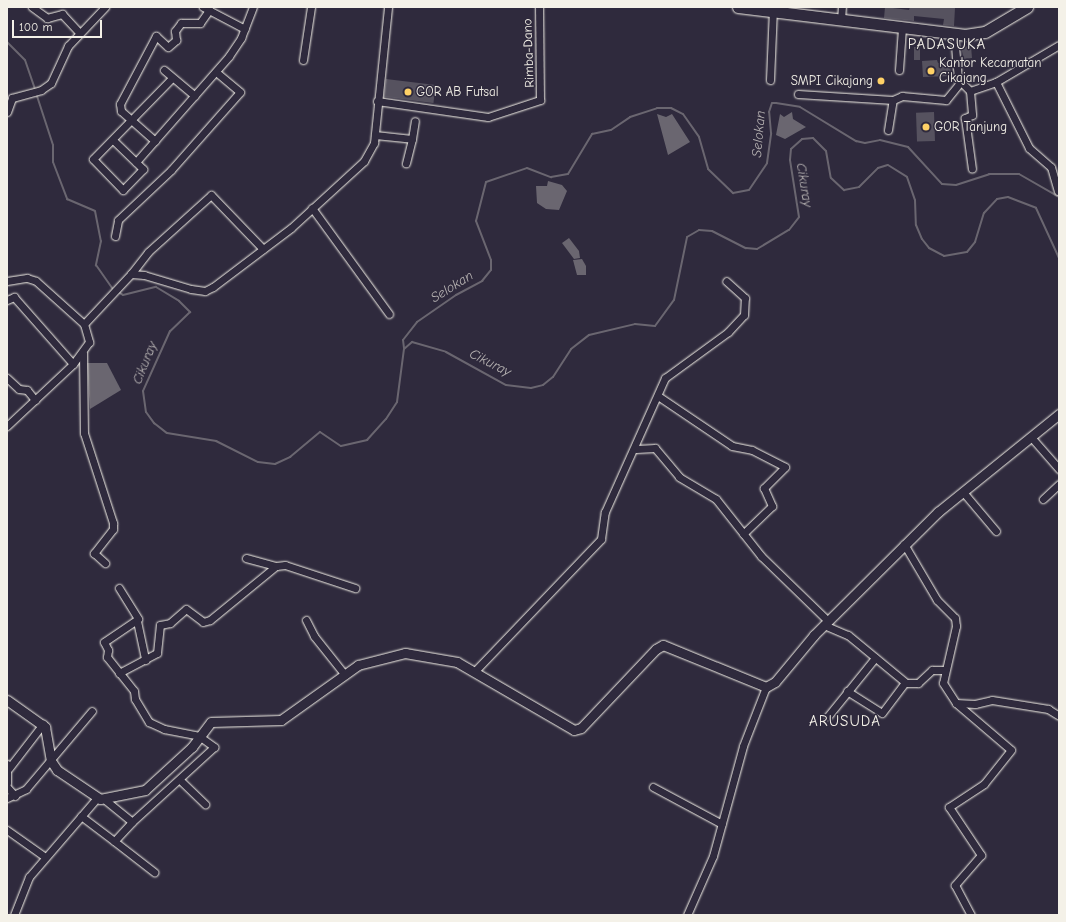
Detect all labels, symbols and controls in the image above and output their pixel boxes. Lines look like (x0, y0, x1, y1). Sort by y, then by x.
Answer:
scale bar (14, 12, 104, 38)
street label: Rimba-Dano (520, 18, 538, 88)
text: 100 m (19, 20, 52, 34)
district label: PADASUKA (908, 36, 986, 54)
place label: Kantor Kecamatan Cikajang (939, 56, 1041, 87)
marker: Kantor Kecamatan Cikajang (926, 66, 936, 76)
place label: SMPI Cikajang (791, 73, 873, 89)
marker: SMPI Cikajang (876, 76, 886, 86)
place label: GOR AB Futsal (416, 84, 498, 100)
marker: GOR AB Futsal (403, 87, 413, 97)
water label: Selokan (749, 110, 769, 158)
place label: GOR Tanjung (934, 119, 1007, 135)
marker: GOR Tanjung (921, 122, 931, 132)
water label: Cikuray (792, 162, 816, 208)
water label: Selokan (428, 267, 476, 307)
water label: Cikuray (129, 339, 161, 387)
water label: Cikuray (466, 345, 514, 381)
district label: ARUSUDA (809, 713, 881, 731)

